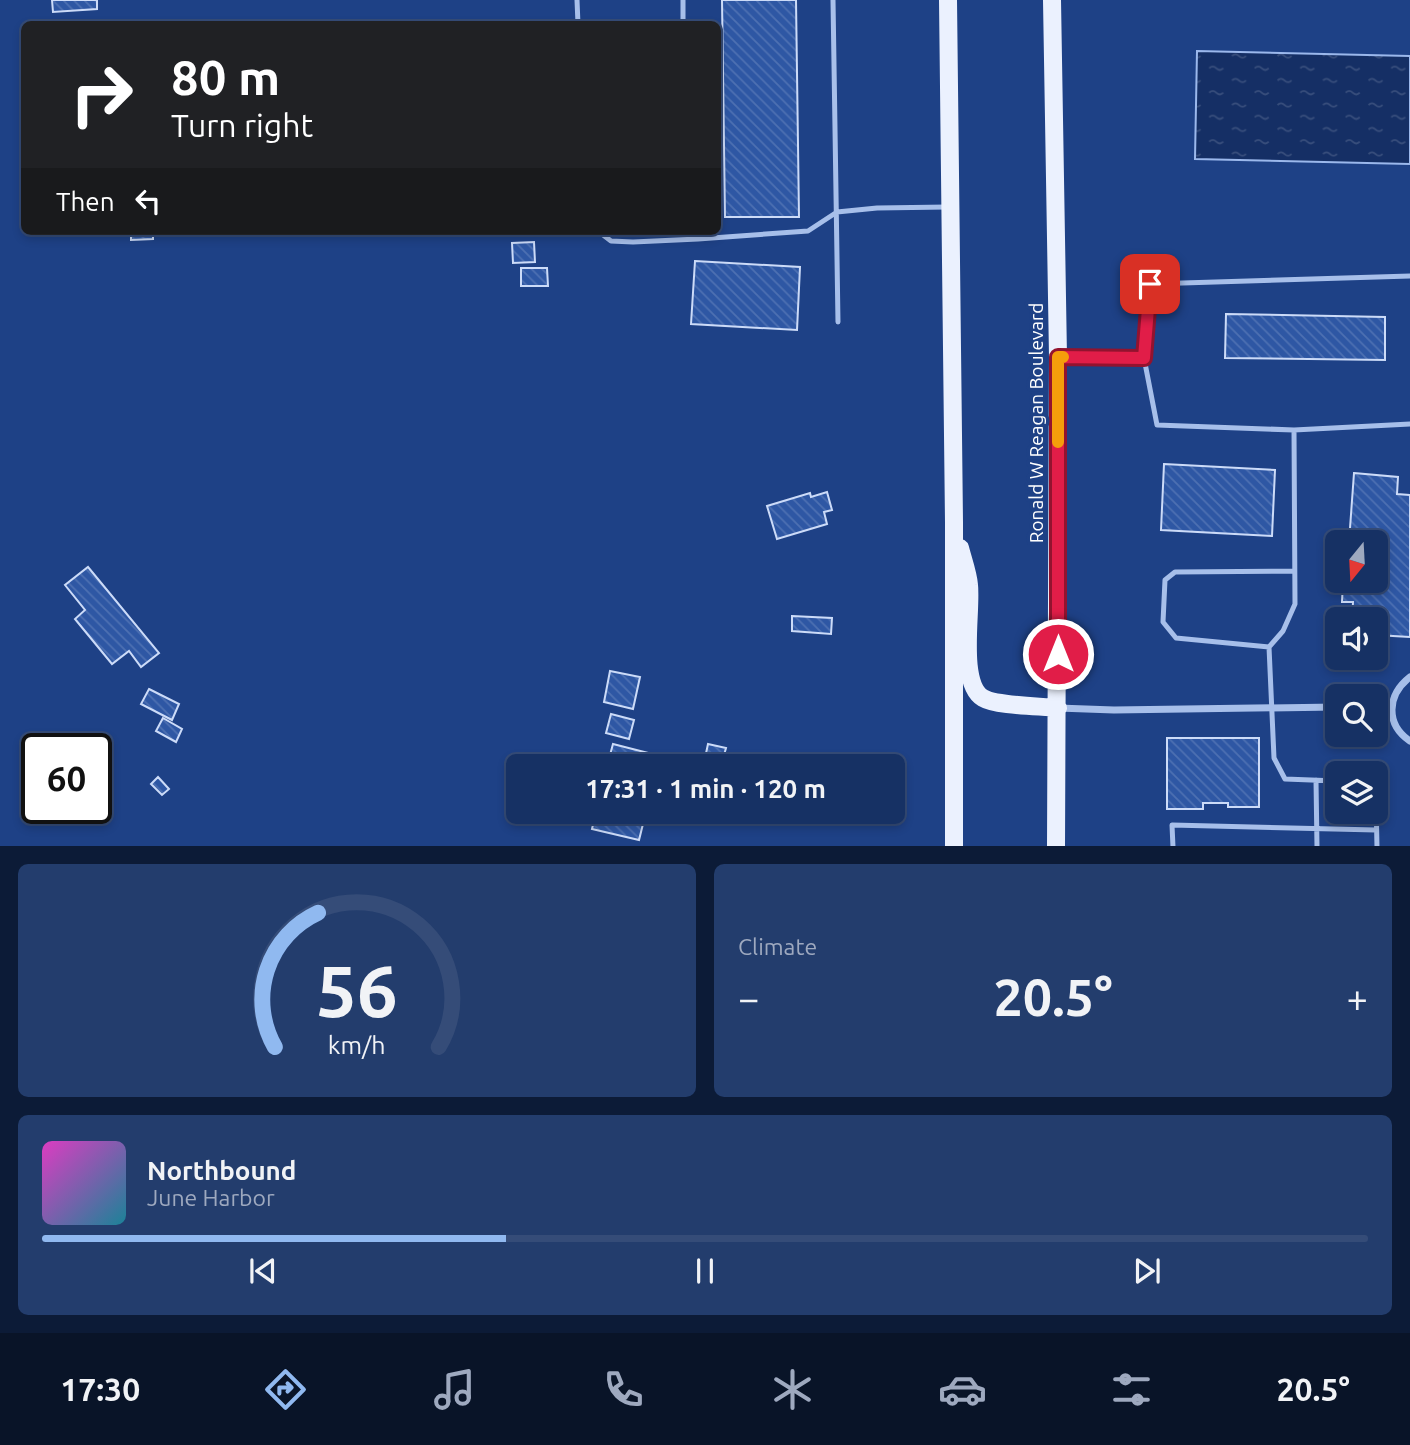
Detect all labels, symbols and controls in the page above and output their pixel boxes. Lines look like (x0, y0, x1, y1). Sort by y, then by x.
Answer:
icon: right (56, 49, 147, 140)
text: 80 m (171, 49, 280, 104)
text: Turn right (171, 107, 313, 143)
icon: left (129, 182, 167, 220)
text: Then (56, 187, 115, 216)
pin (1120, 254, 1180, 314)
icon: arrive (1131, 265, 1169, 303)
street label: Ronald W Reagan Boulevard (1025, 303, 1047, 543)
north arrow (1325, 530, 1388, 593)
map controls (1325, 530, 1388, 824)
button: sound (1325, 607, 1388, 670)
position arrow (1021, 617, 1095, 691)
button: search (1325, 684, 1388, 747)
speed limit sign: 60 (21, 733, 112, 824)
button: layers (1325, 761, 1388, 824)
text: 17:31 · 1 min · 120 m (585, 774, 826, 803)
text: Climate (738, 934, 817, 959)
text: 56 (316, 949, 398, 1031)
text: 20.5° (993, 968, 1113, 1026)
text: − (738, 977, 759, 1019)
text: + (1347, 977, 1368, 1019)
text: km/h (328, 1030, 386, 1058)
text: Northbound (147, 1156, 296, 1185)
text: June Harbor (147, 1185, 275, 1210)
icon: previous (244, 1252, 282, 1290)
icon: pause (686, 1252, 724, 1290)
icon: next (1128, 1252, 1166, 1290)
icon: directions (261, 1365, 310, 1414)
icon: music (430, 1365, 479, 1414)
icon: phone (599, 1365, 648, 1414)
icon: climate (768, 1365, 817, 1414)
icon: car (938, 1365, 987, 1414)
icon: filters (1107, 1365, 1156, 1414)
text: 17:30 (60, 1371, 140, 1407)
text: 20.5° (1276, 1371, 1350, 1407)

